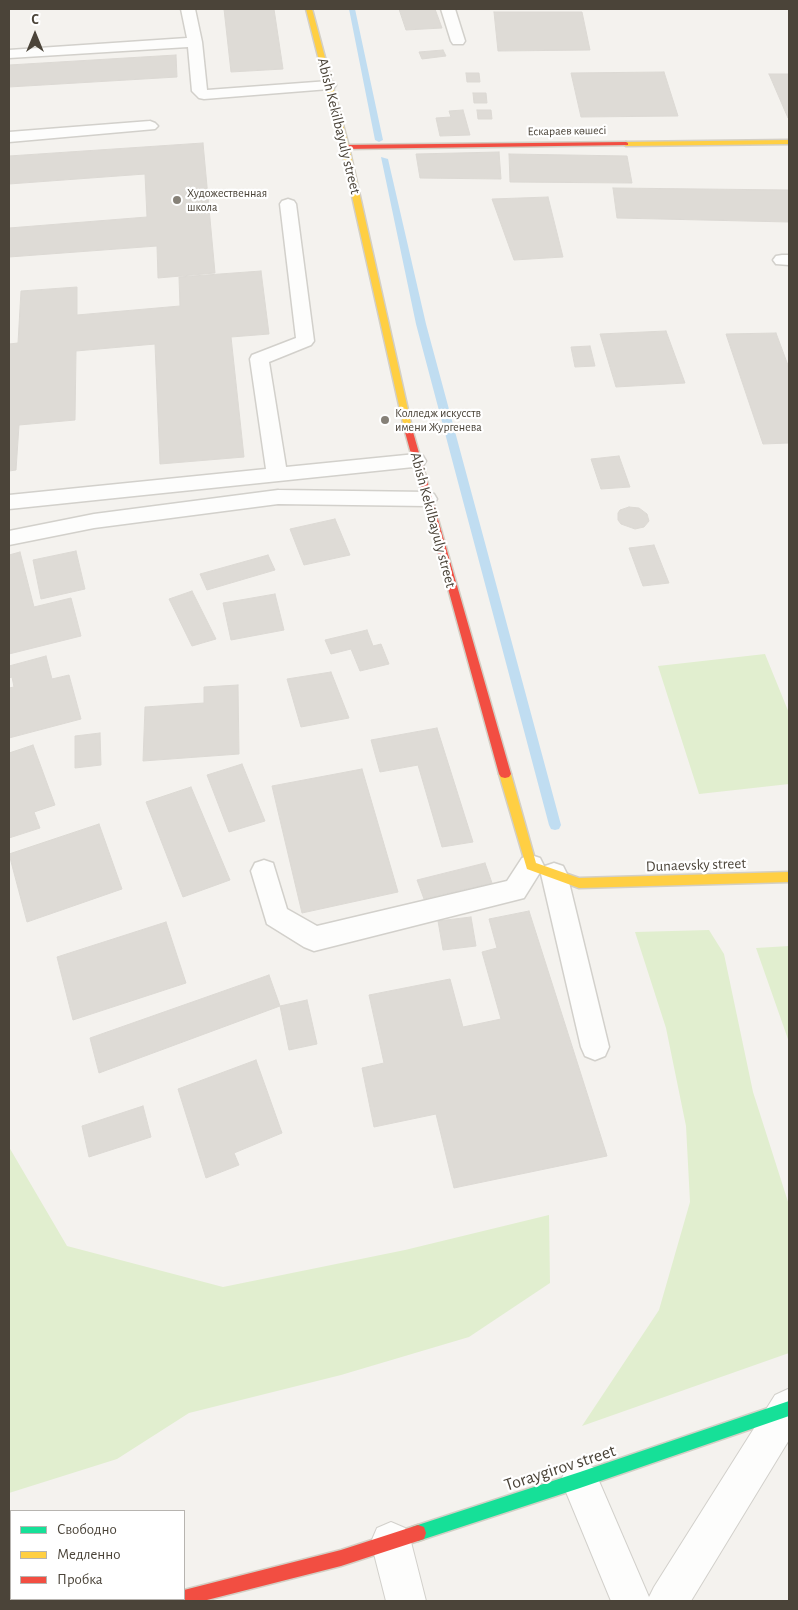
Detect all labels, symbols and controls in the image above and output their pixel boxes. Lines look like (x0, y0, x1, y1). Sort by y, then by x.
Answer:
north arrow (10, 10, 60, 60)
text: С (31, 13, 39, 27)
street label: Abish Kekilbayuly street (313, 56, 365, 196)
street label: Ескараев көшесі (527, 123, 607, 139)
place label: Художественная школа (187, 186, 267, 214)
marker: Художественная школа (171, 194, 183, 206)
place label: Колледж искусств имени Жургенева (395, 406, 482, 434)
marker: Колледж искусств имени Жургенева (379, 414, 391, 426)
street label: Abish Kekilbayuly street (406, 450, 460, 590)
street label: Dunaevsky street (646, 854, 746, 876)
street label: Toraygirov street (502, 1440, 618, 1496)
legend (10, 1510, 185, 1600)
text: Свободно (57, 1522, 117, 1537)
text: Медленно (57, 1547, 121, 1562)
text: Пробка (57, 1572, 103, 1587)

